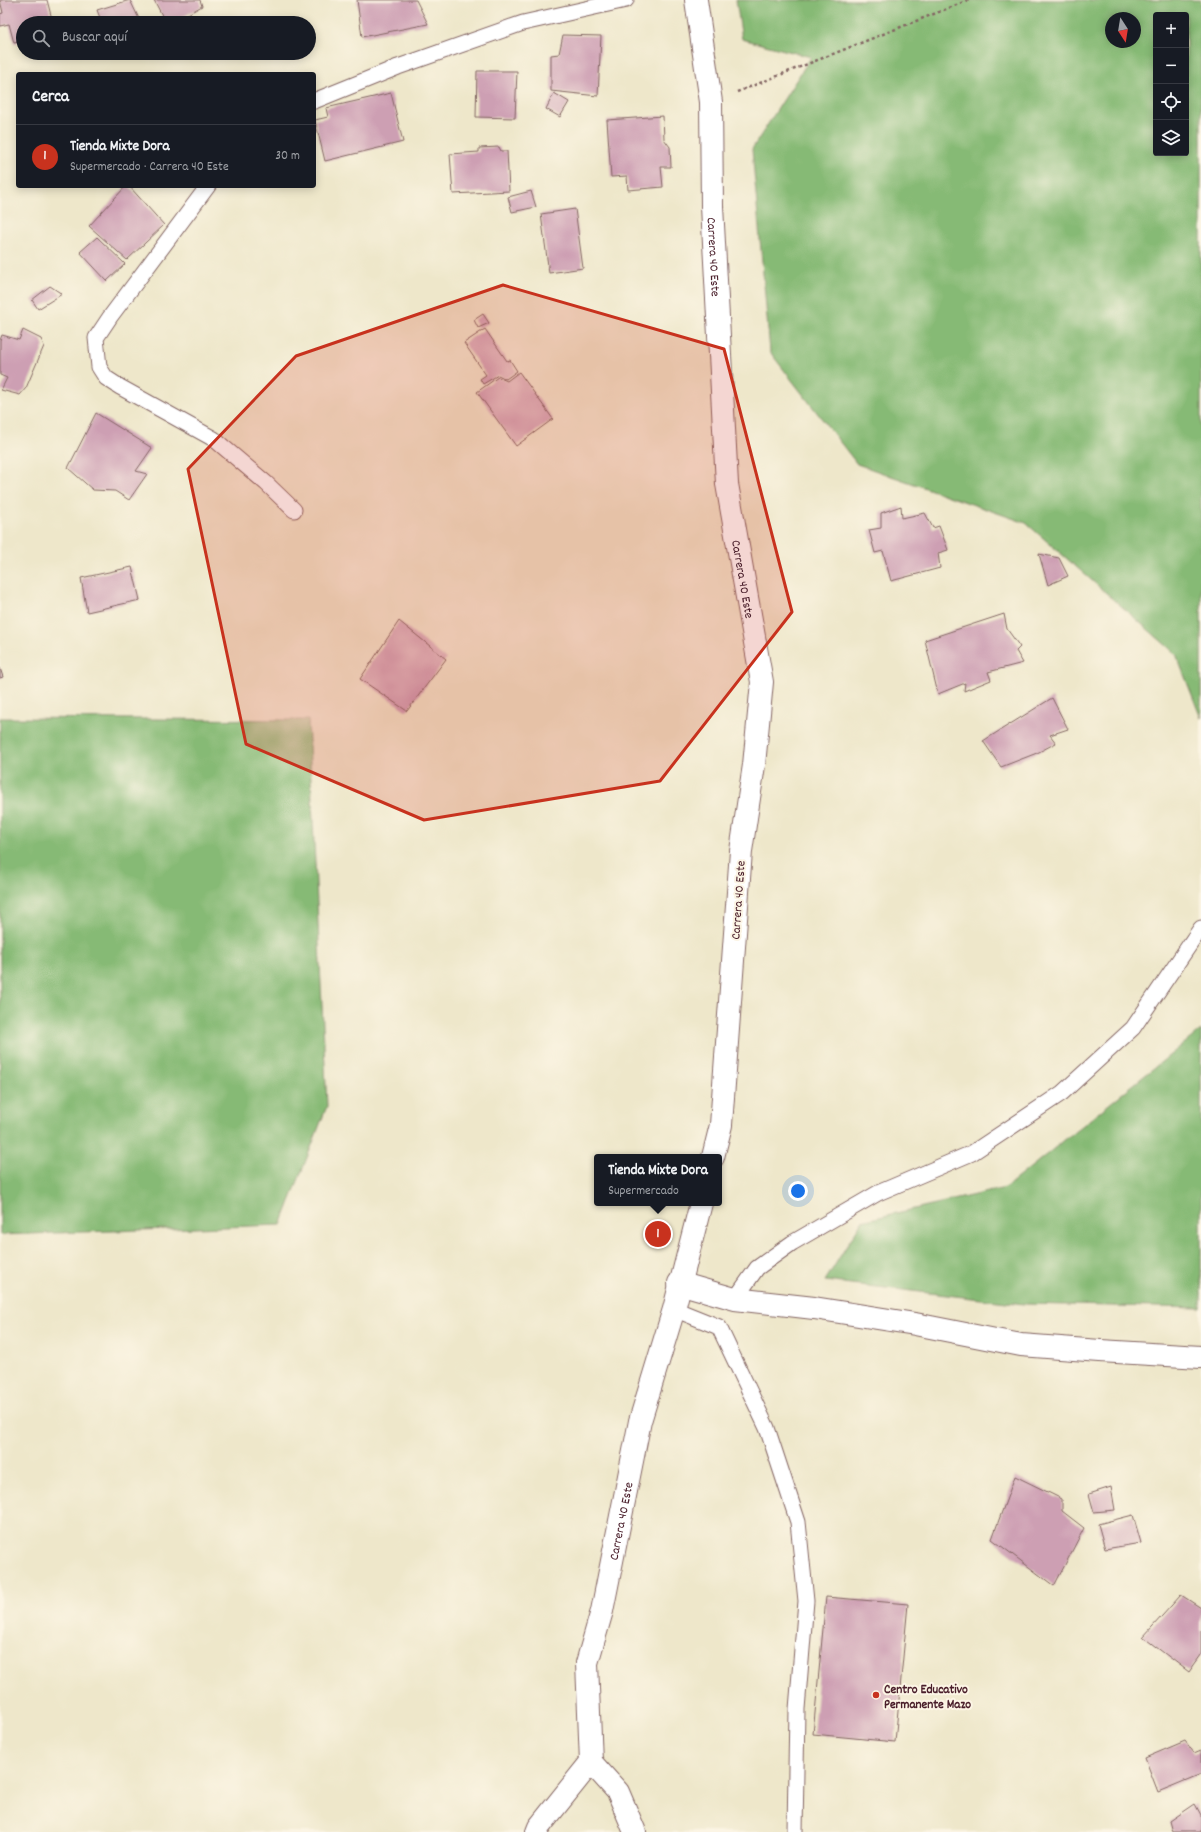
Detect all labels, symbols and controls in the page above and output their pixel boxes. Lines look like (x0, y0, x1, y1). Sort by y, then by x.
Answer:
north arrow (1105, 12, 1141, 48)
map controls (1153, 12, 1189, 156)
button: + (1153, 12, 1189, 48)
search box (16, 16, 316, 60)
icon: search (30, 27, 52, 49)
text: Buscar aquí (62, 27, 127, 49)
button: − (1153, 48, 1189, 84)
button: locate (1153, 84, 1189, 120)
text: Cerca (32, 86, 69, 110)
button: layers (1153, 120, 1189, 156)
text: Tienda Mixte Dora (70, 136, 169, 158)
text: 1 (44, 147, 46, 166)
text: 30 m (275, 147, 300, 166)
text: Supermercado · Carrera 40 Este (70, 158, 229, 177)
street label: Carrera 40 Este (701, 217, 724, 297)
street label: Carrera 40 Este (725, 539, 758, 620)
street label: Carrera 40 Este (727, 860, 752, 940)
popup (594, 1154, 722, 1206)
text: Tienda Mixte Dora (608, 1160, 708, 1182)
your location (788, 1181, 808, 1201)
text: Supermercado (608, 1182, 679, 1201)
pin: 1 (645, 1219, 671, 1249)
street label: Carrera 40 Este (605, 1480, 640, 1562)
place label: Centro Educativo Permanente Mazo (884, 1681, 971, 1715)
marker: Centro Educativo Permanente Mazo (871, 1690, 881, 1700)

